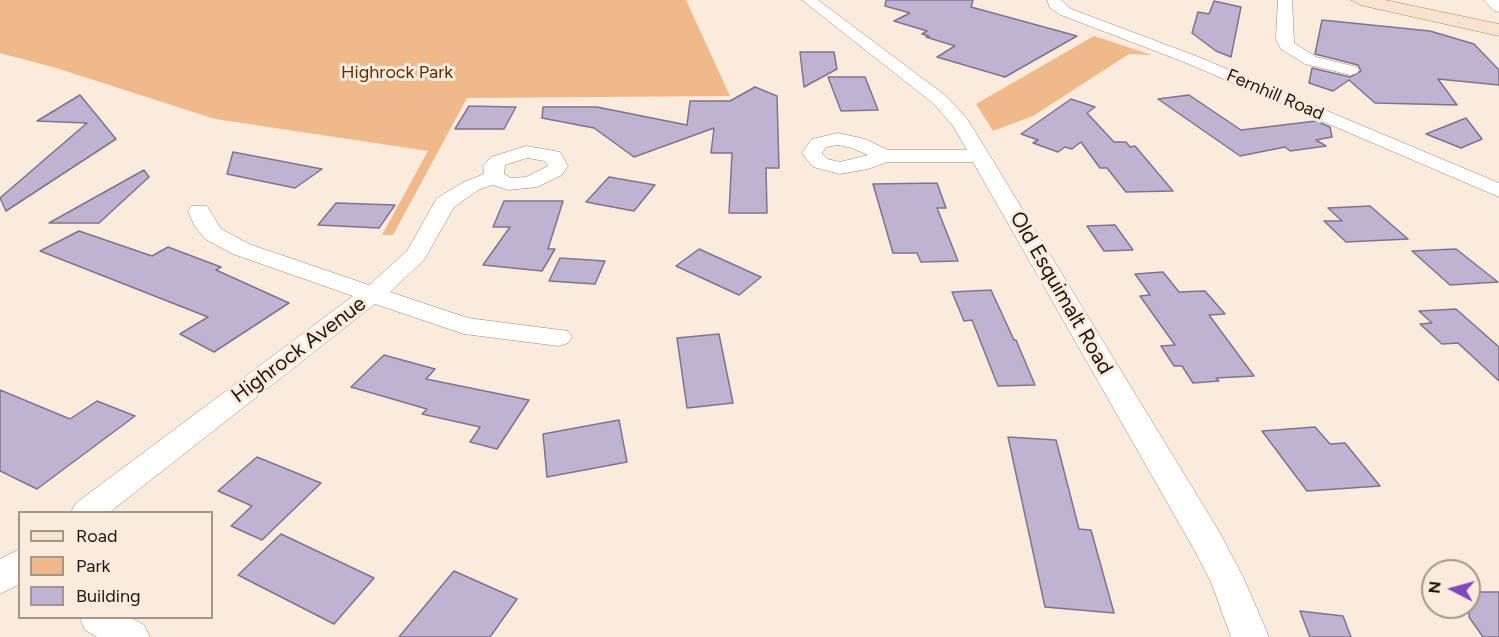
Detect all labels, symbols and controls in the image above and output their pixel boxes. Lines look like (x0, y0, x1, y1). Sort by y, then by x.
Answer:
park label: Highrock Park (341, 62, 453, 84)
street label: Fernhill Road (1223, 65, 1327, 125)
street label: Old Esquimalt Road (1004, 207, 1118, 379)
street label: Highrock Avenue (227, 291, 371, 409)
legend (18, 511, 213, 619)
text: Road (76, 525, 117, 547)
text: Park (76, 555, 110, 577)
north arrow (1421, 559, 1481, 619)
text: N (1424, 580, 1445, 594)
text: Building (76, 585, 141, 607)

